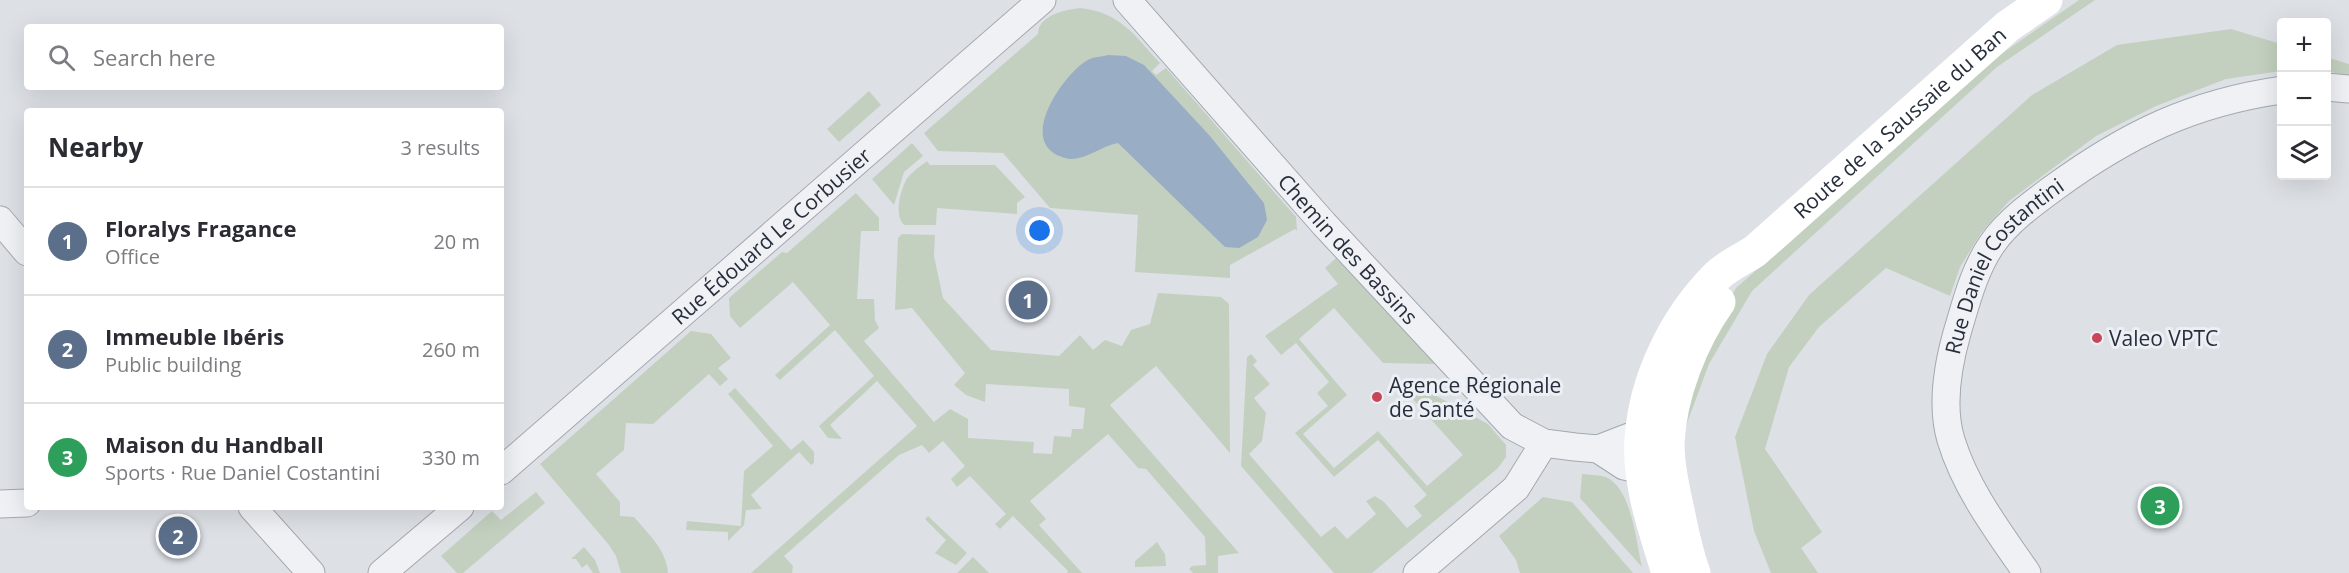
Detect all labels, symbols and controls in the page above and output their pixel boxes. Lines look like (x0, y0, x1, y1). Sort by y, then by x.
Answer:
map controls (2277, 18, 2331, 180)
button: + (2277, 18, 2331, 72)
street label: Route de la Saussaie du Ban (1787, 20, 2012, 224)
search box (24, 24, 504, 90)
icon: search (45, 41, 78, 74)
text: Search here (93, 42, 216, 72)
button: − (2277, 72, 2331, 126)
button: layers (2277, 126, 2331, 180)
text: Nearby (48, 129, 143, 165)
text: 3 results (400, 134, 480, 161)
street label: Rue Édouard Le Corbusier (665, 141, 877, 331)
street label: Chemin des Bassins (1272, 168, 1424, 330)
street label: Rue Daniel Costantini (1938, 171, 2069, 357)
text: Floralys Fragance (105, 213, 296, 243)
your location (1025, 216, 1054, 245)
text: 1 (62, 228, 73, 255)
text: 20 m (433, 228, 480, 255)
text: Office (105, 243, 160, 270)
pin: 1 (1008, 278, 1048, 322)
text: Immeuble Ibéris (105, 321, 284, 351)
place label: Valeo VPTC (2109, 324, 2218, 352)
marker: Valeo VPTC (2090, 331, 2104, 345)
text: 2 (62, 336, 73, 363)
text: 260 m (422, 336, 480, 363)
text: Public building (105, 351, 241, 378)
place label: Agence Régionale de Santé (1389, 371, 1561, 423)
marker: Agence Régionale de Santé (1370, 390, 1384, 404)
text: Maison du Handball (105, 429, 324, 459)
text: 3 (62, 444, 73, 471)
text: 330 m (422, 444, 480, 471)
text: Sports · Rue Daniel Costantini (105, 459, 380, 486)
pin: 3 (2140, 484, 2180, 528)
pin: 2 (158, 514, 198, 558)

